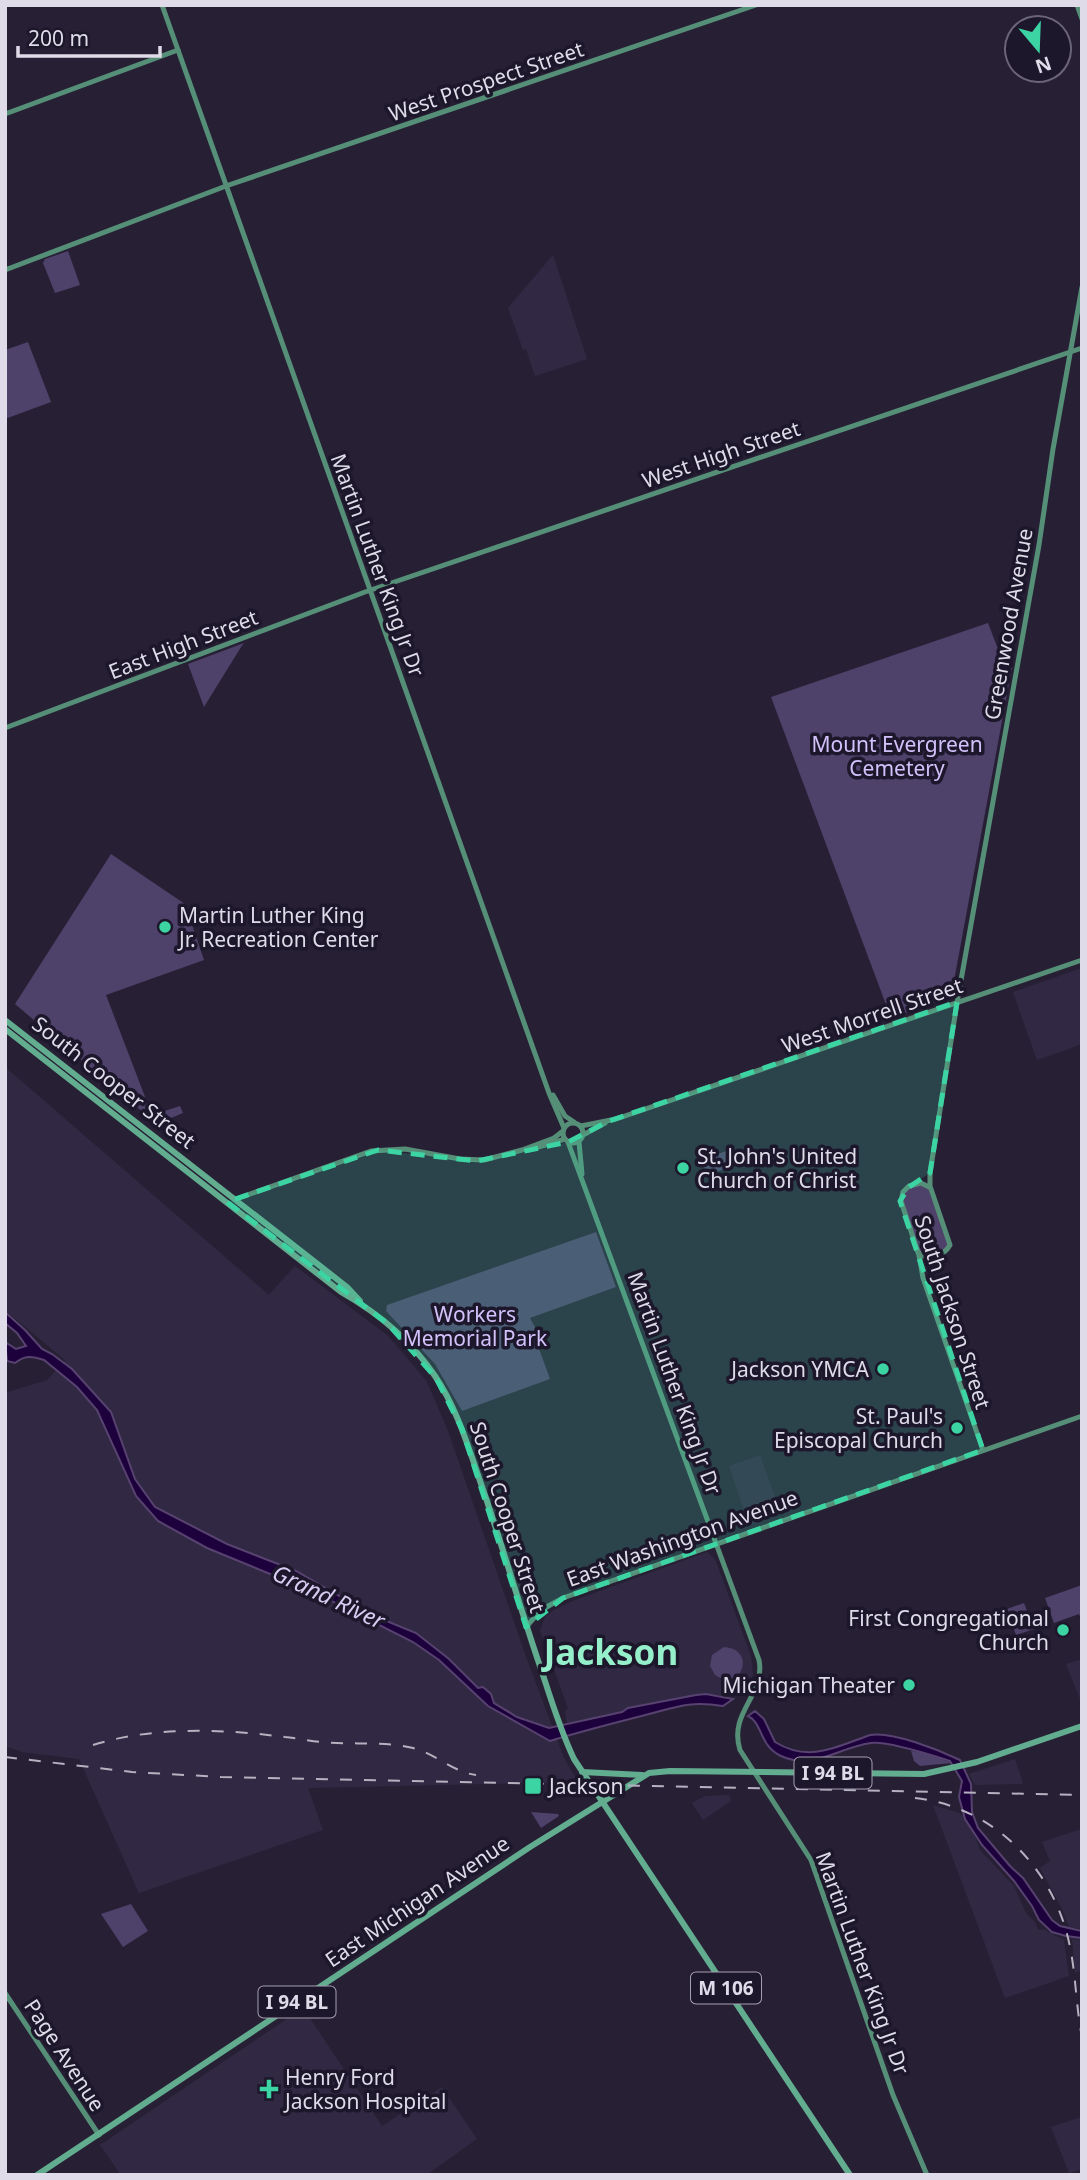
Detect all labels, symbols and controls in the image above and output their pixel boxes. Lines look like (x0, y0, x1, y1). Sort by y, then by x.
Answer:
scale bar (18, 14, 159, 58)
north arrow (1003, 14, 1073, 84)
text: 200 m (28, 24, 89, 52)
street label: West Prospect Street (385, 34, 588, 127)
text: N (1032, 50, 1055, 80)
street label: West High Street (638, 414, 804, 494)
street label: Martin Luther King Jr Dr (325, 450, 431, 681)
street label: Greenwood Avenue (977, 526, 1039, 722)
street label: East High Street (104, 603, 262, 685)
park label: Mount Evergreen Cemetery (811, 730, 983, 782)
place label: Martin Luther King Jr. Recreation Center (177, 901, 379, 953)
marker: Martin Luther King Jr. Recreation Center (157, 919, 173, 935)
street label: West Morrell Street (778, 971, 967, 1059)
street label: South Cooper Street (27, 1010, 202, 1155)
place label: St. John's United Church of Christ (697, 1142, 857, 1194)
marker: St. John's United Church of Christ (675, 1160, 691, 1176)
street label: South Jackson Street (908, 1212, 998, 1413)
street label: Martin Luther King Jr Dr (622, 1268, 728, 1499)
park label: Workers Memorial Park (403, 1300, 548, 1352)
place label: Jackson YMCA (729, 1355, 870, 1383)
marker: Jackson YMCA (875, 1361, 891, 1377)
place label: St. Paul's Episcopal Church (774, 1402, 943, 1454)
street label: South Cooper Street (464, 1418, 552, 1617)
marker: St. Paul's Episcopal Church (949, 1420, 965, 1436)
street label: East Washington Avenue (562, 1483, 802, 1593)
water label: Grand River (268, 1556, 391, 1636)
place label: First Congregational Church (848, 1604, 1049, 1656)
marker: First Congregational Church (1055, 1622, 1071, 1638)
district label: Jackson (541, 1628, 678, 1675)
place label: Michigan Theater (723, 1671, 895, 1699)
marker: Michigan Theater (901, 1677, 917, 1693)
road number: I 94 BL (794, 1758, 872, 1788)
place label: Jackson (547, 1772, 624, 1800)
marker: Jackson (523, 1776, 543, 1796)
street label: East Michigan Avenue (319, 1829, 515, 1973)
street label: Martin Luther King Jr Dr (810, 1848, 916, 2079)
road number: M 106 (691, 1972, 761, 2004)
road number: I 94 BL (258, 1986, 336, 2018)
street label: Page Avenue (18, 1994, 112, 2116)
place label: Henry Ford Jackson Hospital (283, 2063, 446, 2115)
marker: Henry Ford Jackson Hospital (259, 2079, 279, 2099)

